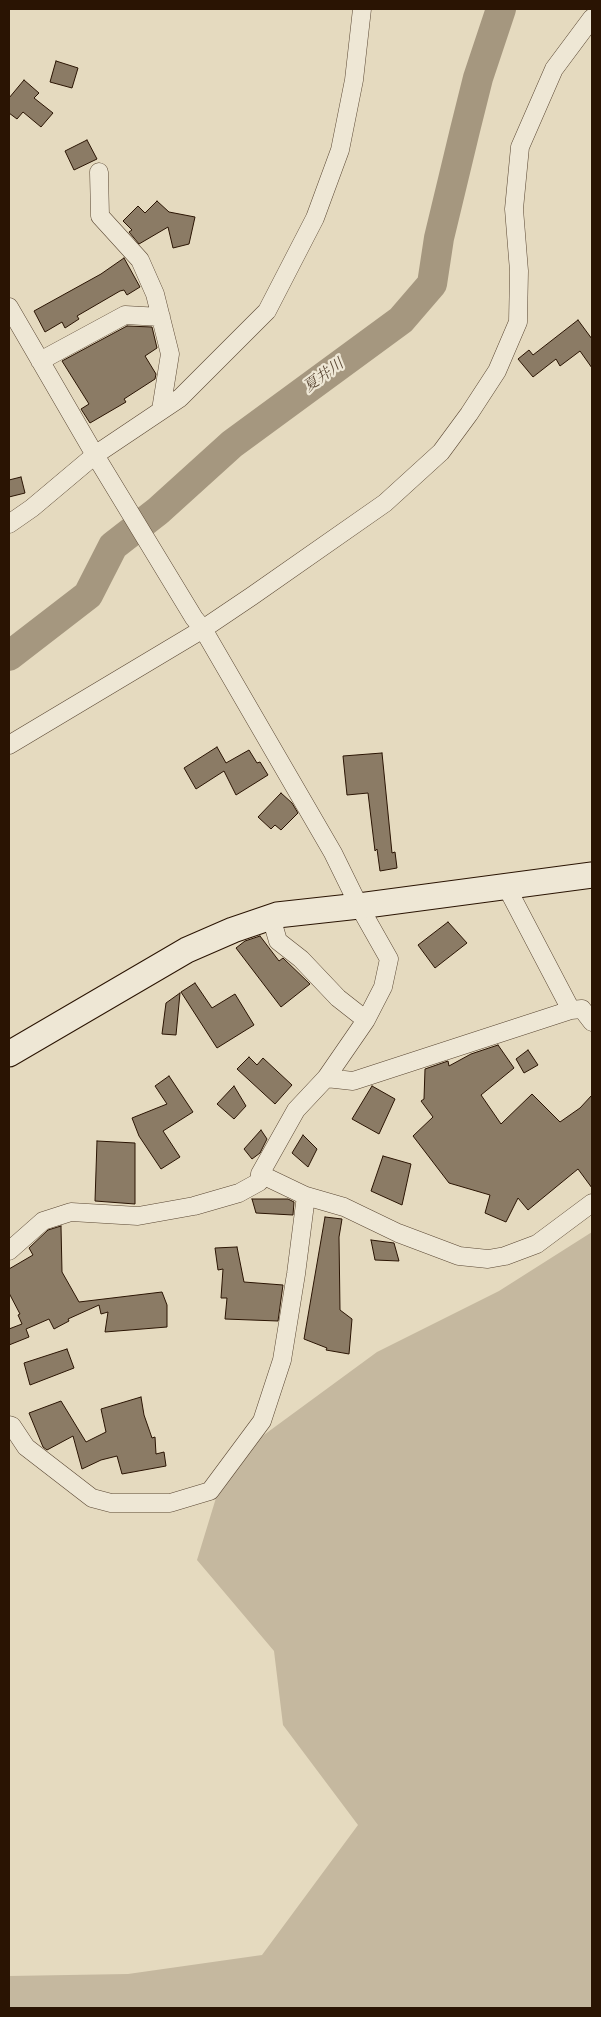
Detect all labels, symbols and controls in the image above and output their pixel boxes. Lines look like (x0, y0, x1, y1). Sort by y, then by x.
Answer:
water label: 夏井川 (301, 355, 347, 397)

